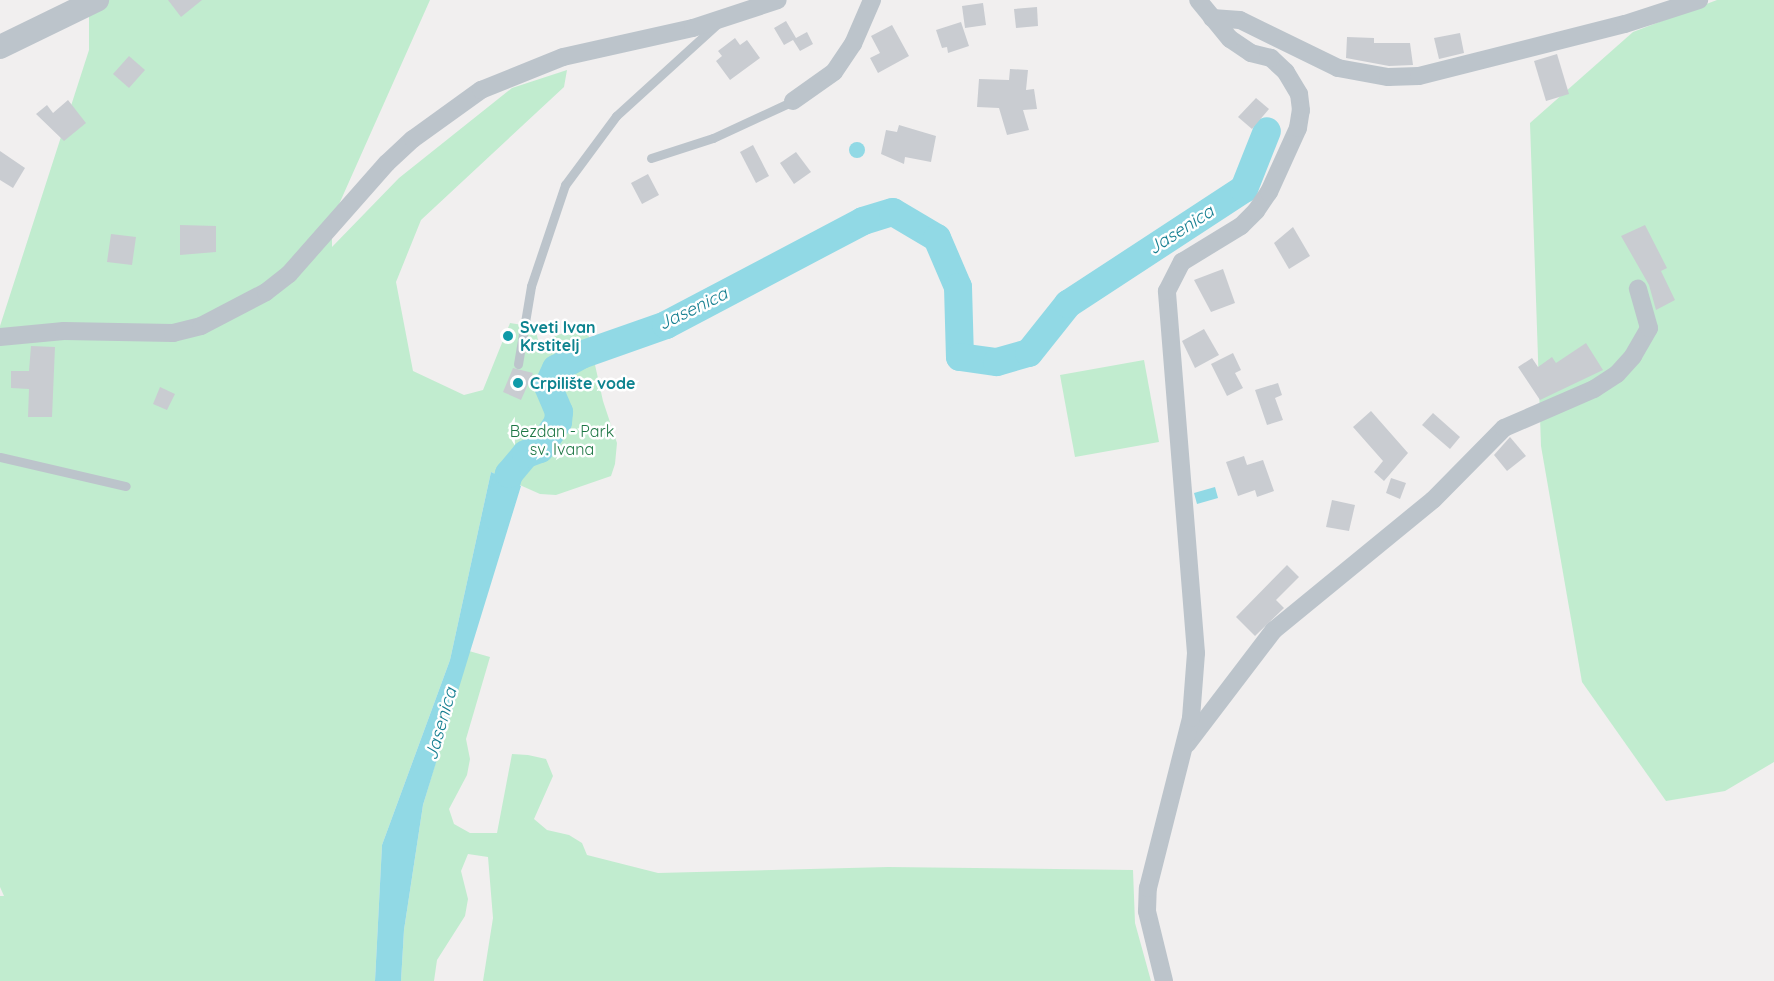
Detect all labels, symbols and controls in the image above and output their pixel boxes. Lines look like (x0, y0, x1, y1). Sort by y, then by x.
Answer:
water label: Jasenica (1144, 201, 1218, 259)
water label: Jasenica (655, 283, 731, 335)
place label: Sveti Ivan Krstitelj (520, 317, 596, 355)
marker: Sveti Ivan Krstitelj (501, 329, 515, 343)
place label: Crpilište vode (530, 373, 635, 393)
marker: Crpilište vode (511, 376, 525, 390)
park label: Bezdan - Park sv. Ivana (510, 421, 614, 459)
water label: Jasenica (420, 685, 462, 763)

